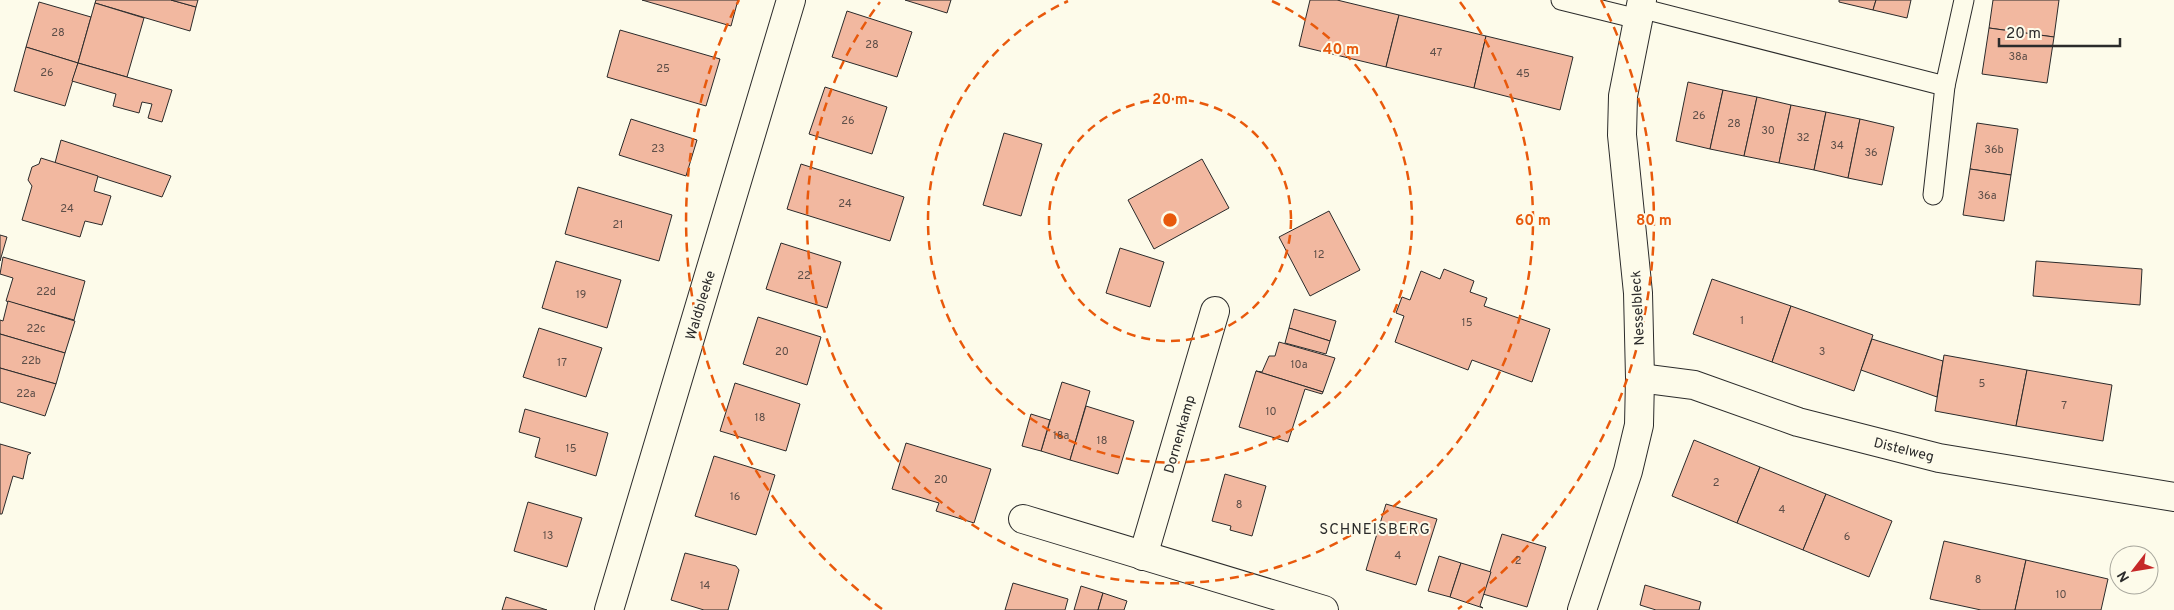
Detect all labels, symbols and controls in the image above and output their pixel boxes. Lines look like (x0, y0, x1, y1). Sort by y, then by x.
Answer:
scale bar (1999, 15, 2120, 47)
text: 20 m (2006, 25, 2041, 44)
house number: 28 (51, 26, 65, 40)
house number: 28 (865, 38, 879, 52)
text: 40 m (1323, 41, 1359, 60)
house number: 47 (1430, 46, 1442, 60)
house number: 38a (2008, 50, 2028, 64)
house number: 25 (656, 62, 670, 76)
house number: 26 (40, 66, 54, 80)
house number: 45 (1516, 67, 1530, 81)
text: 20 m (1152, 91, 1188, 110)
house number: 26 (1692, 109, 1706, 123)
house number: 26 (841, 114, 855, 128)
house number: 28 (1727, 117, 1741, 131)
house number: 30 (1761, 124, 1775, 138)
house number: 32 (1796, 131, 1810, 145)
house number: 34 (1830, 139, 1844, 153)
house number: 23 (651, 142, 665, 156)
house number: 36b (1984, 143, 2004, 157)
house number: 36 (1864, 146, 1878, 160)
house number: 36a (1978, 189, 1997, 203)
house number: 24 (838, 197, 852, 211)
house number: 24 (60, 202, 74, 216)
centre of rings (1161, 211, 1179, 229)
text: 60 m (1515, 212, 1551, 231)
text: 80 m (1636, 212, 1672, 231)
house number: 21 (613, 218, 623, 232)
house number: 12 (1314, 248, 1324, 262)
street label: Waldbleeke (683, 269, 720, 342)
house number: 22 (797, 269, 811, 283)
street label: Nesselbleck (1628, 270, 1649, 346)
house number: 22d (36, 285, 56, 299)
house number: 19 (576, 288, 586, 302)
house number: 1 (1740, 314, 1744, 328)
house number: 15 (1462, 316, 1473, 330)
house number: 22c (27, 322, 45, 336)
house number: 20 (775, 345, 789, 359)
house number: 3 (1819, 345, 1825, 359)
house number: 22b (21, 354, 41, 368)
house number: 17 (557, 356, 567, 370)
house number: 10a (1291, 358, 1308, 372)
house number: 5 (1979, 377, 1986, 391)
house number: 22a (16, 387, 36, 401)
street label: Dornenkamp (1161, 393, 1200, 476)
house number: 7 (2061, 399, 2067, 413)
house number: 10 (1265, 405, 1277, 419)
house number: 18 (755, 411, 765, 425)
house number: 18a (1053, 429, 1070, 443)
house number: 18 (1097, 434, 1107, 448)
street label: Distelweg (1872, 435, 1935, 466)
house number: 15 (566, 442, 577, 456)
house number: 20 (934, 473, 948, 487)
house number: 2 (1713, 476, 1719, 490)
house number: 16 (730, 490, 740, 504)
house number: 8 (1236, 498, 1242, 512)
house number: 4 (1779, 503, 1786, 517)
district label: SCHNEISBERG (1319, 521, 1431, 540)
house number: 13 (543, 529, 553, 543)
house number: 6 (1844, 530, 1850, 544)
north arrow (2109, 545, 2159, 595)
house number: 4 (1395, 549, 1402, 563)
house number: 2 (1515, 554, 1521, 568)
text: N (2114, 567, 2134, 585)
house number: 8 (1975, 573, 1981, 587)
house number: 14 (700, 579, 711, 593)
house number: 10 (2055, 588, 2067, 602)

